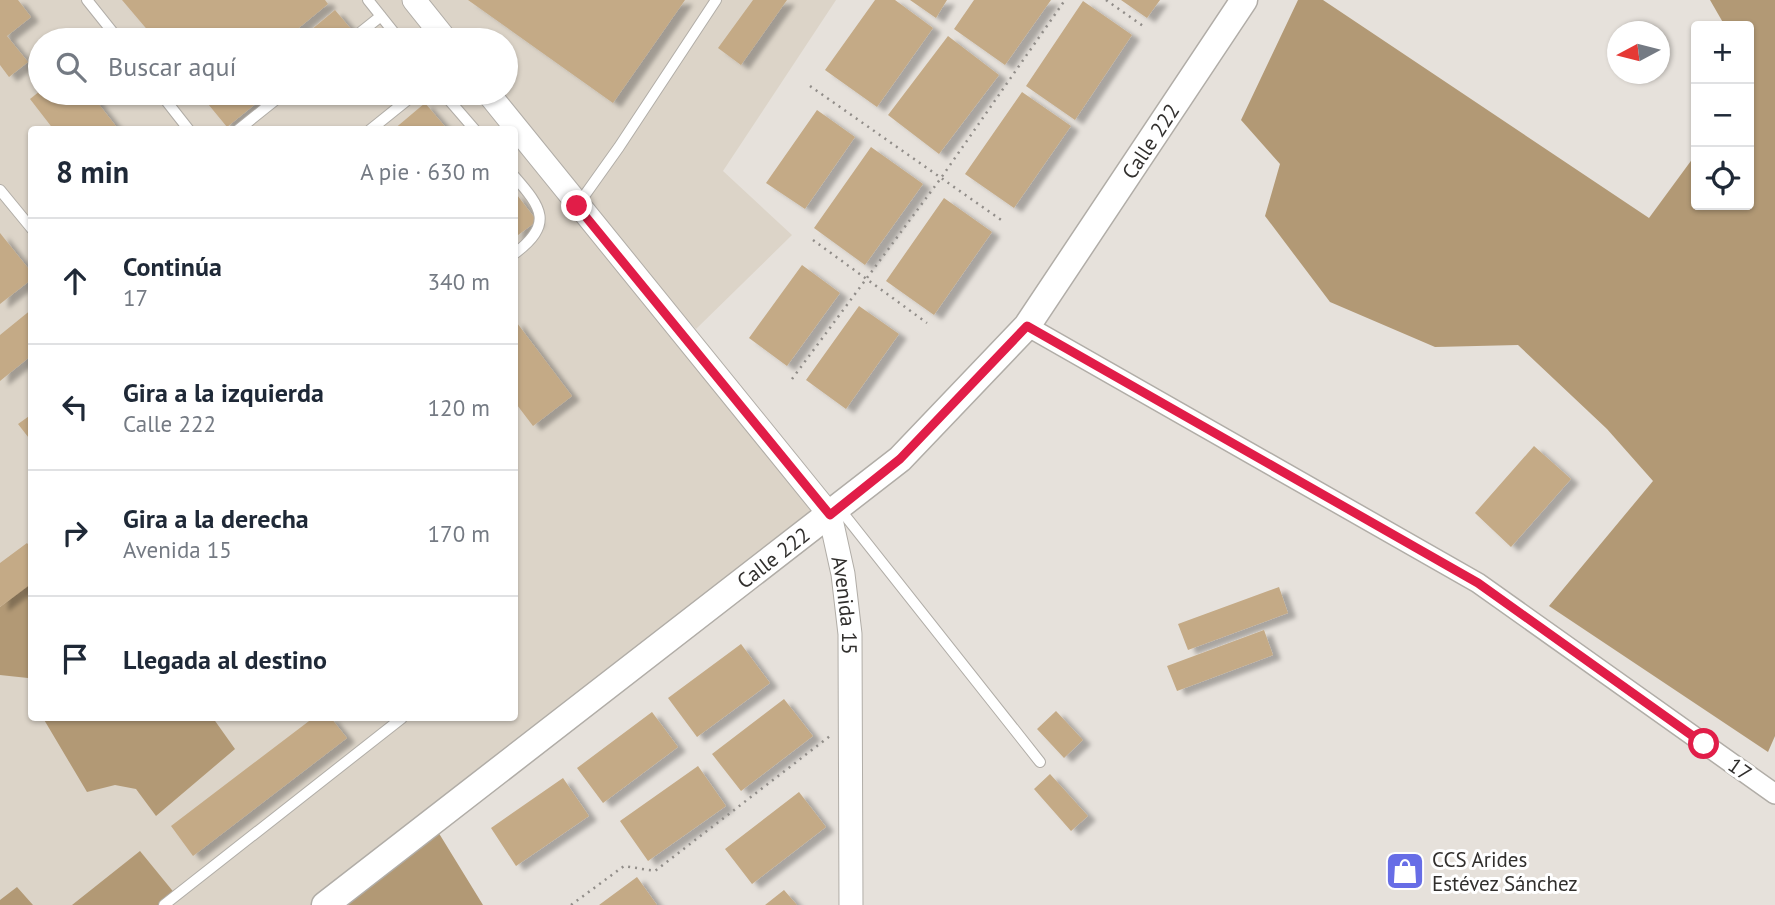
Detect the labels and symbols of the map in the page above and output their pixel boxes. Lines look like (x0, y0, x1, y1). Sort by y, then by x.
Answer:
north arrow (1607, 21, 1670, 84)
street label: Calle 222 (1115, 98, 1185, 184)
route end (561, 190, 592, 221)
street label: Calle 222 (731, 521, 815, 594)
street label: Avenida 15 (826, 553, 864, 655)
route start (1688, 728, 1719, 759)
street label: 17 (1723, 751, 1757, 787)
place label: CCS Arides Estévez Sánchez (1432, 846, 1578, 897)
shop icon: CCS Arides Estévez Sánchez (1384, 850, 1426, 892)

